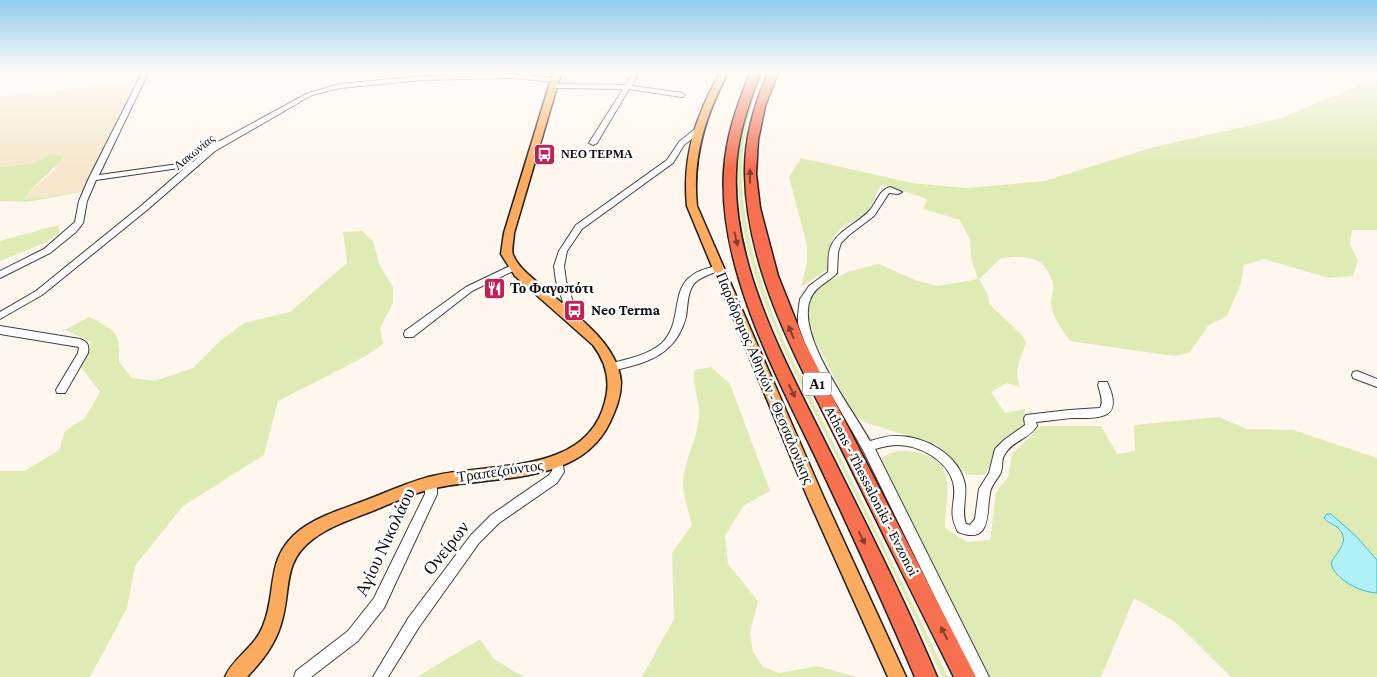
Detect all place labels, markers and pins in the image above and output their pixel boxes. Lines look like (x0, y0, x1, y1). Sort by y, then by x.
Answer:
bus stop icon: ΝΕΟ ΤΕΡΜΑ (533, 142, 557, 166)
place label: ΝΕΟ ΤΕΡΜΑ (561, 147, 633, 161)
restaurant icon: Το Φαγοπότι (482, 276, 506, 300)
place label: Το Φαγοπότι (510, 280, 594, 296)
bus stop icon: Neo Terma (563, 298, 587, 322)
place label: Neo Terma (591, 302, 661, 318)

